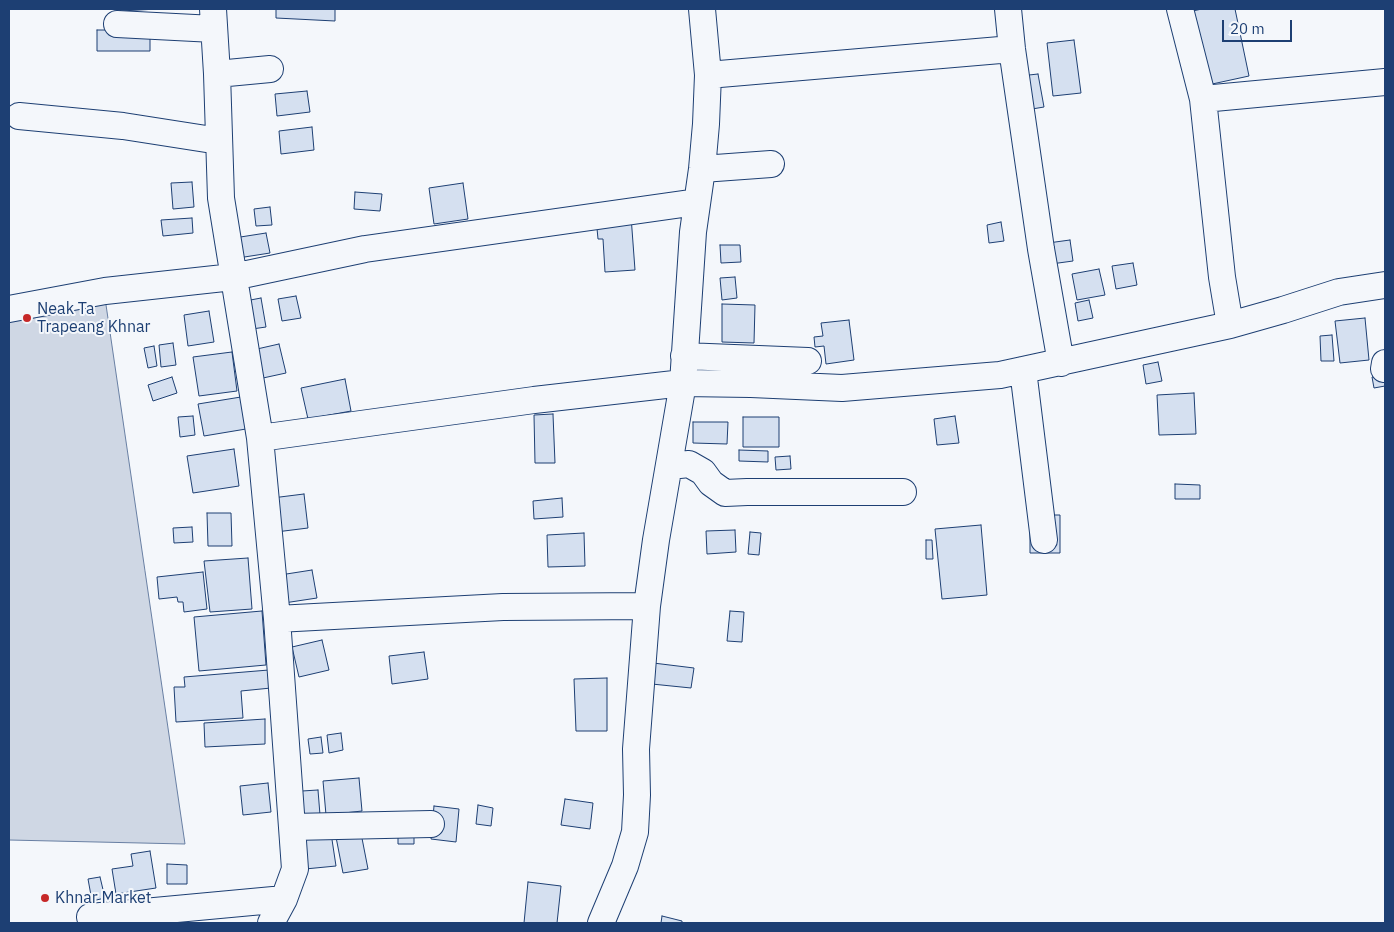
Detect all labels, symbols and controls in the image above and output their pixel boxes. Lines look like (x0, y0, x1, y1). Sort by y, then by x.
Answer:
scale bar (1224, 10, 1294, 42)
text: 20 m (1230, 19, 1265, 38)
place label: Neak Ta Trapeang Khnar (37, 299, 150, 337)
marker: Neak Ta Trapeang Khnar (21, 312, 33, 324)
place label: Khnar Market (55, 888, 151, 908)
marker: Khnar Market (39, 892, 51, 904)

